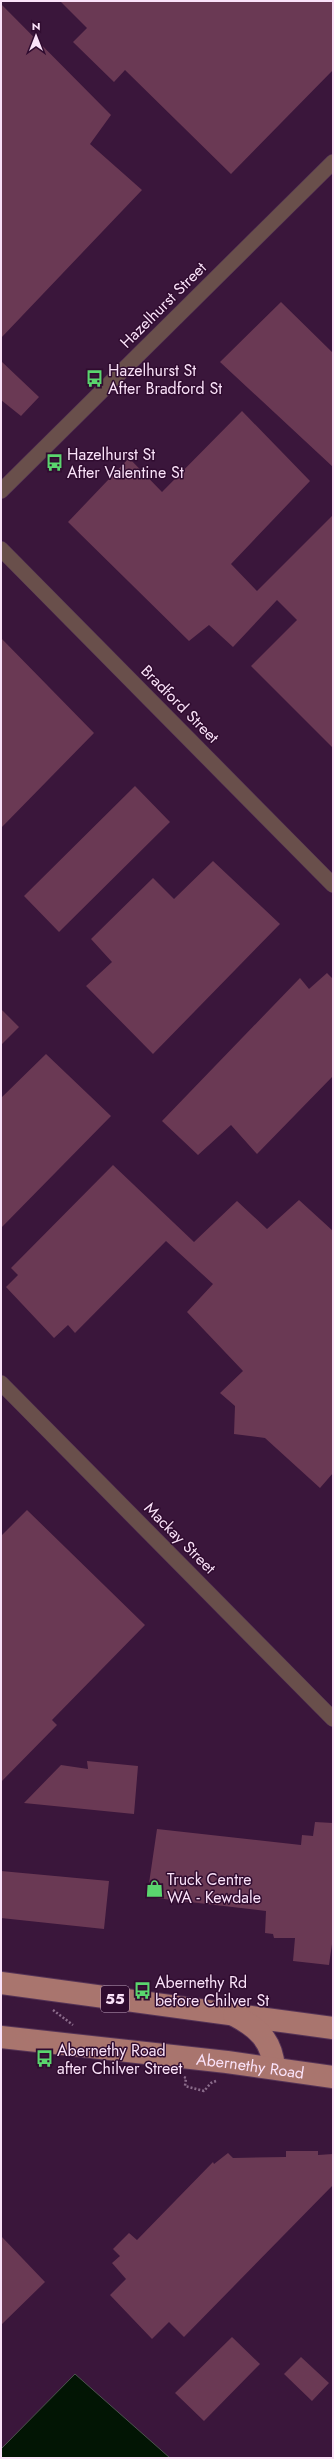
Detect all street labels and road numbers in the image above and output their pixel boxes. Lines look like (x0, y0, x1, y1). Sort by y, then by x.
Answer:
street label: Hazelhurst Street (115, 257, 211, 353)
street label: Bradford Street (136, 660, 224, 748)
street label: Mackay Street (139, 1497, 221, 1579)
road number: 55 (101, 1986, 129, 2012)
street label: Abernethy Road (195, 2047, 306, 2084)

